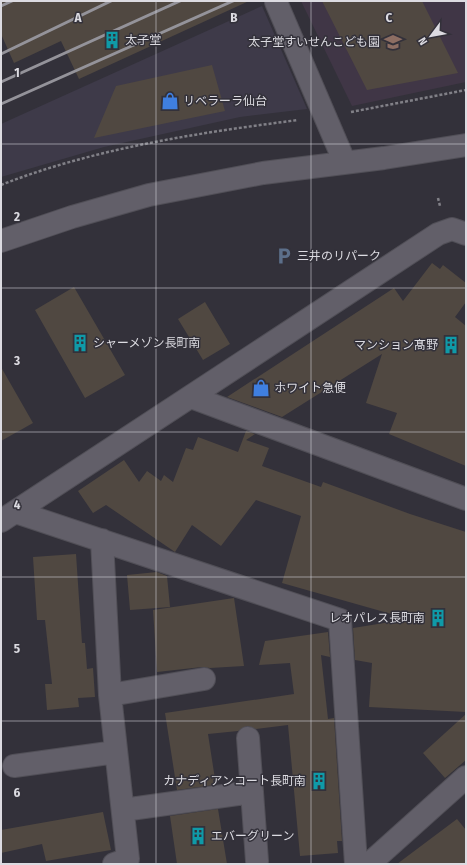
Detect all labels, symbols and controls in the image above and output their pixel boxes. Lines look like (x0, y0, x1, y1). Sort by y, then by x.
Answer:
text: A (73, 10, 82, 25)
text: B (230, 10, 238, 25)
text: C (386, 10, 393, 25)
north arrow (411, 16, 451, 56)
building icon: 太子堂 (102, 30, 122, 50)
school or university icon: 太子堂すいせんこども園 (383, 32, 403, 52)
place label: 太子堂 (125, 33, 161, 47)
place label: 太子堂すいせんこども園 (248, 35, 380, 49)
text: N (416, 35, 430, 47)
text: 1 (14, 65, 20, 80)
shop icon: リベラーラ仙台 (160, 91, 180, 111)
place label: リベラーラ仙台 (183, 94, 267, 108)
text: 2 (13, 209, 20, 224)
parking icon: 三井のリパーク (274, 246, 294, 266)
place label: 三井のリパーク (297, 249, 381, 263)
building icon: シャーメゾン長町南 (70, 333, 90, 353)
building icon: マンション髙野 (441, 335, 461, 355)
place label: シャーメゾン長町南 (93, 336, 201, 350)
place label: マンション髙野 (354, 338, 438, 352)
text: 3 (13, 353, 20, 368)
shop icon: ホワイト急便 (251, 378, 271, 398)
place label: ホワイト急便 (274, 381, 346, 395)
text: 4 (14, 497, 21, 512)
building icon: レオパレス長町南 (428, 608, 448, 628)
place label: レオパレス長町南 (329, 611, 425, 625)
text: 5 (14, 641, 20, 656)
building icon: カナディアンコート長町南 (309, 771, 329, 791)
place label: カナディアンコート長町南 (163, 774, 306, 788)
text: 6 (14, 785, 21, 800)
building icon: エバーグリーン (188, 826, 208, 846)
place label: エバーグリーン (211, 829, 294, 843)

